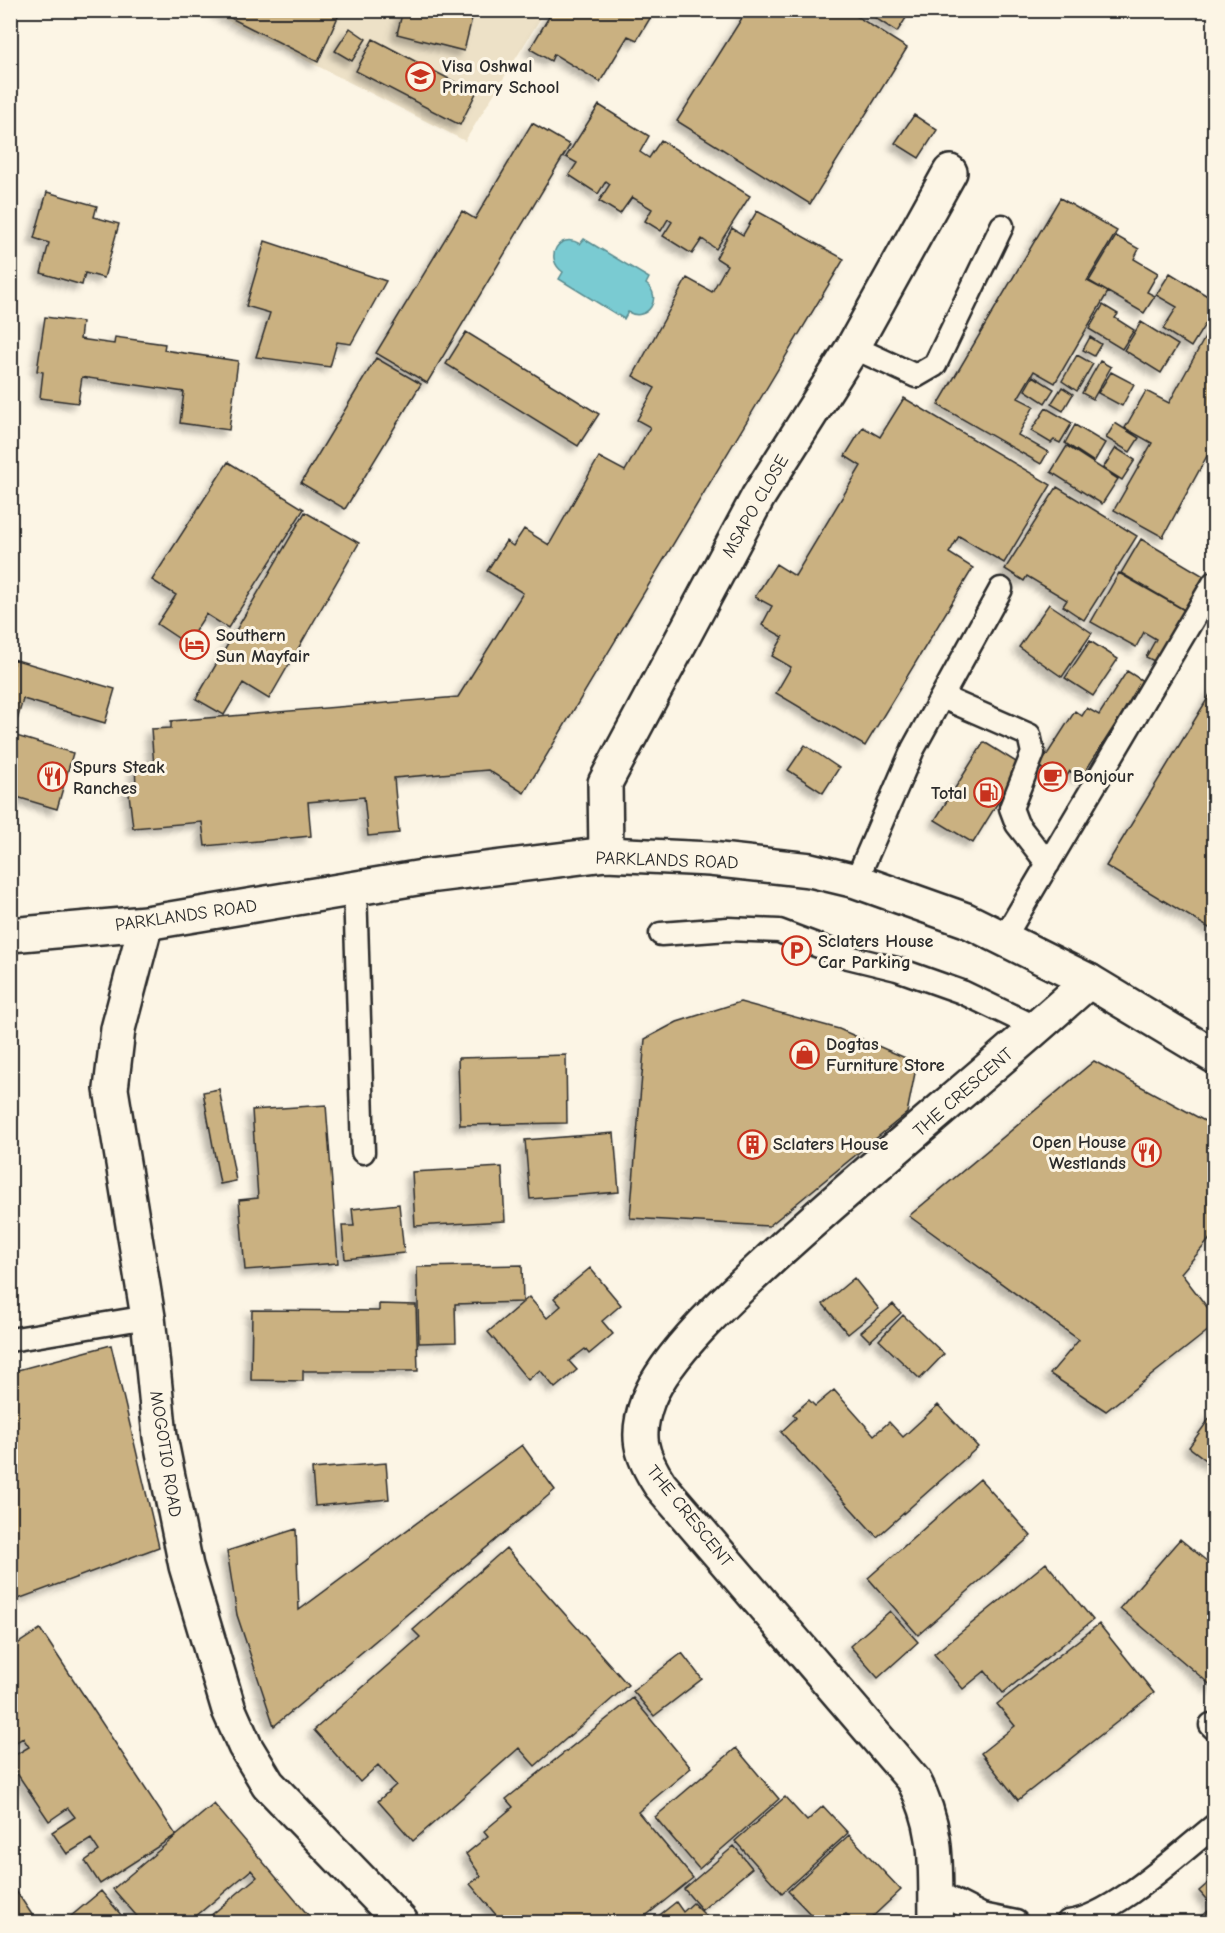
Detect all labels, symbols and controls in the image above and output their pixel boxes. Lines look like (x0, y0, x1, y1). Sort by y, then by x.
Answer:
place label: Visa Oshwal Primary School (442, 56, 560, 98)
school or university icon: Visa Oshwal Primary School (405, 60, 437, 92)
street label: MSAPO CLOSE (718, 451, 793, 561)
place label: Southern Sun Mayfair (216, 625, 310, 667)
hotel icon: Southern Sun Mayfair (179, 629, 211, 661)
place label: Spurs Steak Ranches (73, 757, 165, 799)
cafe icon: Bonjour (1036, 760, 1068, 792)
restaurant icon: Spurs Steak Ranches (36, 761, 68, 793)
place label: Bonjour (1073, 766, 1134, 787)
fuel station icon: Total (972, 777, 1004, 809)
place label: Total (931, 783, 967, 804)
street label: PARKLANDS ROAD (595, 848, 739, 873)
street label: PARKLANDS ROAD (114, 895, 258, 936)
place label: Sclaters House Car Parking (818, 931, 933, 973)
parking icon: Sclaters House Car Parking (781, 935, 813, 967)
place label: Dogtas Furniture Store (826, 1034, 945, 1076)
shop icon: Dogtas Furniture Store (789, 1038, 821, 1070)
street label: THE CRESCENT (909, 1043, 1018, 1141)
building icon: Sclaters House (736, 1128, 768, 1160)
place label: Open House Westlands (1032, 1132, 1126, 1174)
place label: Sclaters House (773, 1134, 888, 1155)
restaurant icon: Open House Westlands (1131, 1136, 1163, 1168)
street label: MOGOTIO ROAD (145, 1389, 186, 1519)
street label: THE CRESCENT (642, 1461, 737, 1572)

